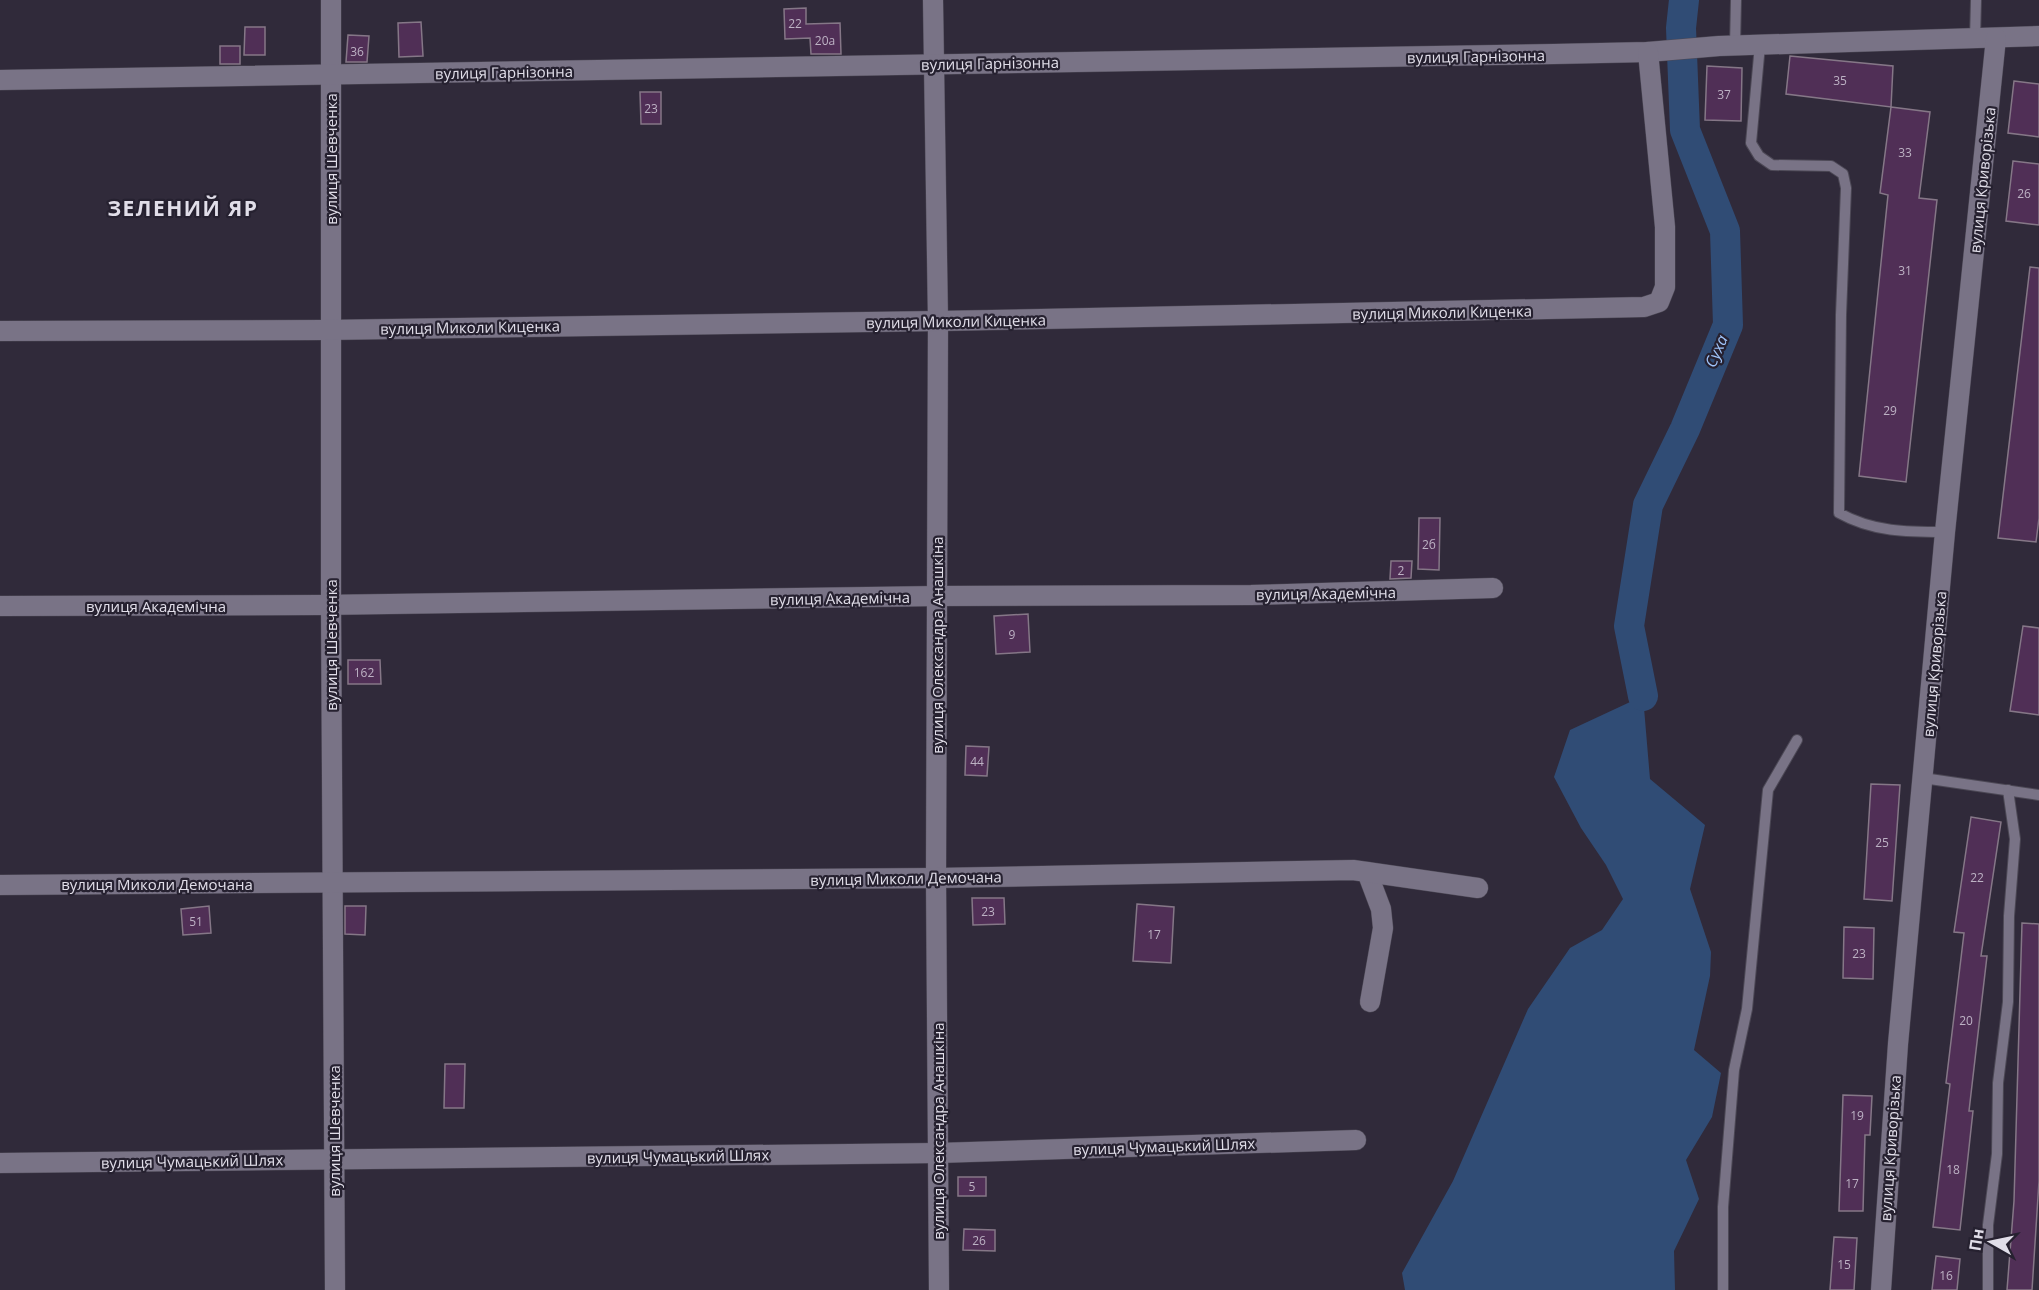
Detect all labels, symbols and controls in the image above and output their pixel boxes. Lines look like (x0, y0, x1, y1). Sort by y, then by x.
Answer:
house number: 22 (788, 15, 802, 32)
house number: 20а (815, 32, 835, 49)
house number: 36 (350, 43, 364, 60)
street label: вулиця Гарнізонна (1407, 45, 1545, 67)
street label: вулиця Гарнізонна (921, 52, 1059, 74)
street label: вулиця Гарнізонна (435, 61, 573, 83)
house number: 35 (1833, 72, 1847, 89)
house number: 37 (1717, 86, 1731, 103)
street label: вулиця Шевченка (321, 93, 341, 225)
house number: 23 (644, 100, 658, 117)
street label: вулиця Криворізька (1964, 106, 2000, 254)
house number: 33 (1898, 144, 1912, 161)
house number: 26 (2017, 185, 2031, 202)
district label: ЗЕЛЕНИЙ ЯР (107, 194, 259, 222)
house number: 31 (1898, 262, 1912, 279)
street label: вулиця Миколи Киценка (1352, 300, 1532, 324)
street label: вулиця Миколи Киценка (866, 309, 1046, 333)
street label: вулиця Миколи Киценка (380, 315, 560, 339)
water label: Суха (1699, 331, 1733, 371)
house number: 29 (1883, 402, 1897, 419)
street label: вулиця Олександра Анашкіна (927, 536, 947, 754)
house number: 2б (1422, 536, 1436, 553)
house number: 2 (1398, 562, 1405, 579)
street label: вулиця Шевченка (321, 579, 341, 711)
street label: вулиця Академічна (1256, 582, 1396, 604)
street label: вулиця Академічна (770, 587, 910, 609)
street label: вулиця Криворізька (1918, 590, 1950, 738)
street label: вулиця Академічна (86, 596, 226, 616)
house number: 9 (1009, 626, 1016, 643)
house number: 162 (354, 664, 374, 681)
house number: 44 (970, 753, 984, 770)
house number: 25 (1875, 834, 1889, 851)
street label: вулиця Миколи Демочана (810, 866, 1002, 890)
house number: 22 (1970, 869, 1984, 886)
street label: вулиця Миколи Демочана (61, 874, 253, 894)
house number: 23 (981, 903, 995, 920)
house number: 51 (189, 913, 203, 930)
house number: 17 (1147, 926, 1161, 943)
house number: 23 (1852, 945, 1866, 962)
house number: 20 (1959, 1012, 1973, 1029)
street label: вулиця Олександра Анашкіна (928, 1022, 948, 1240)
street label: вулиця Шевченка (324, 1065, 344, 1197)
street label: вулиця Криворізька (1875, 1074, 1905, 1222)
house number: 19 (1850, 1107, 1864, 1124)
street label: вулиця Чумацький Шлях (1073, 1133, 1256, 1159)
street label: вулиця Чумацький Шлях (587, 1144, 769, 1168)
street label: вулиця Чумацький Шлях (101, 1149, 283, 1173)
house number: 18 (1946, 1161, 1960, 1178)
house number: 17 (1845, 1175, 1859, 1192)
house number: 5 (969, 1178, 976, 1195)
north arrow (1961, 1212, 2021, 1272)
text: Пн (1964, 1227, 1989, 1252)
house number: 26 (972, 1232, 986, 1249)
house number: 15 (1837, 1256, 1851, 1273)
house number: 16 (1939, 1267, 1953, 1284)

